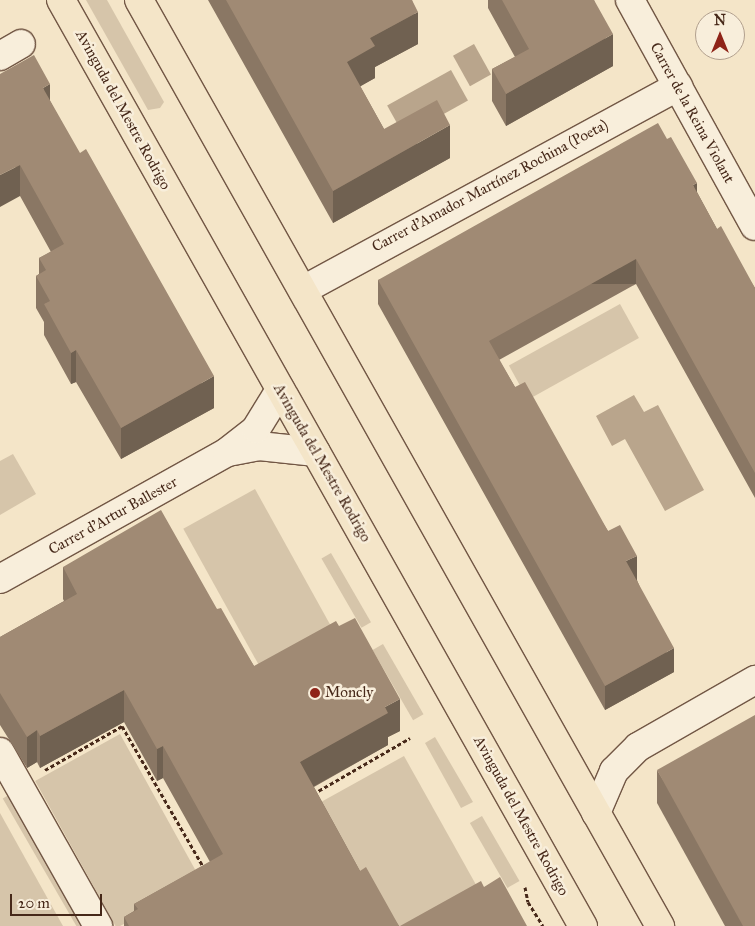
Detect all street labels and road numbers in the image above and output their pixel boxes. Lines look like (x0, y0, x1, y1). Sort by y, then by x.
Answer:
street label: Avinguda del Mestre Rodrigo (72, 27, 174, 193)
street label: Carrer de la Reina Violant (646, 40, 738, 186)
street label: Carrer d'Amador Martínez Rochina (Poeta) (369, 116, 611, 256)
street label: Avinguda del Mestre Rodrigo (269, 381, 375, 545)
street label: Carrer d'Artur Ballester (45, 473, 181, 559)
street label: Avinguda del Mestre Rodrigo (470, 733, 572, 899)

